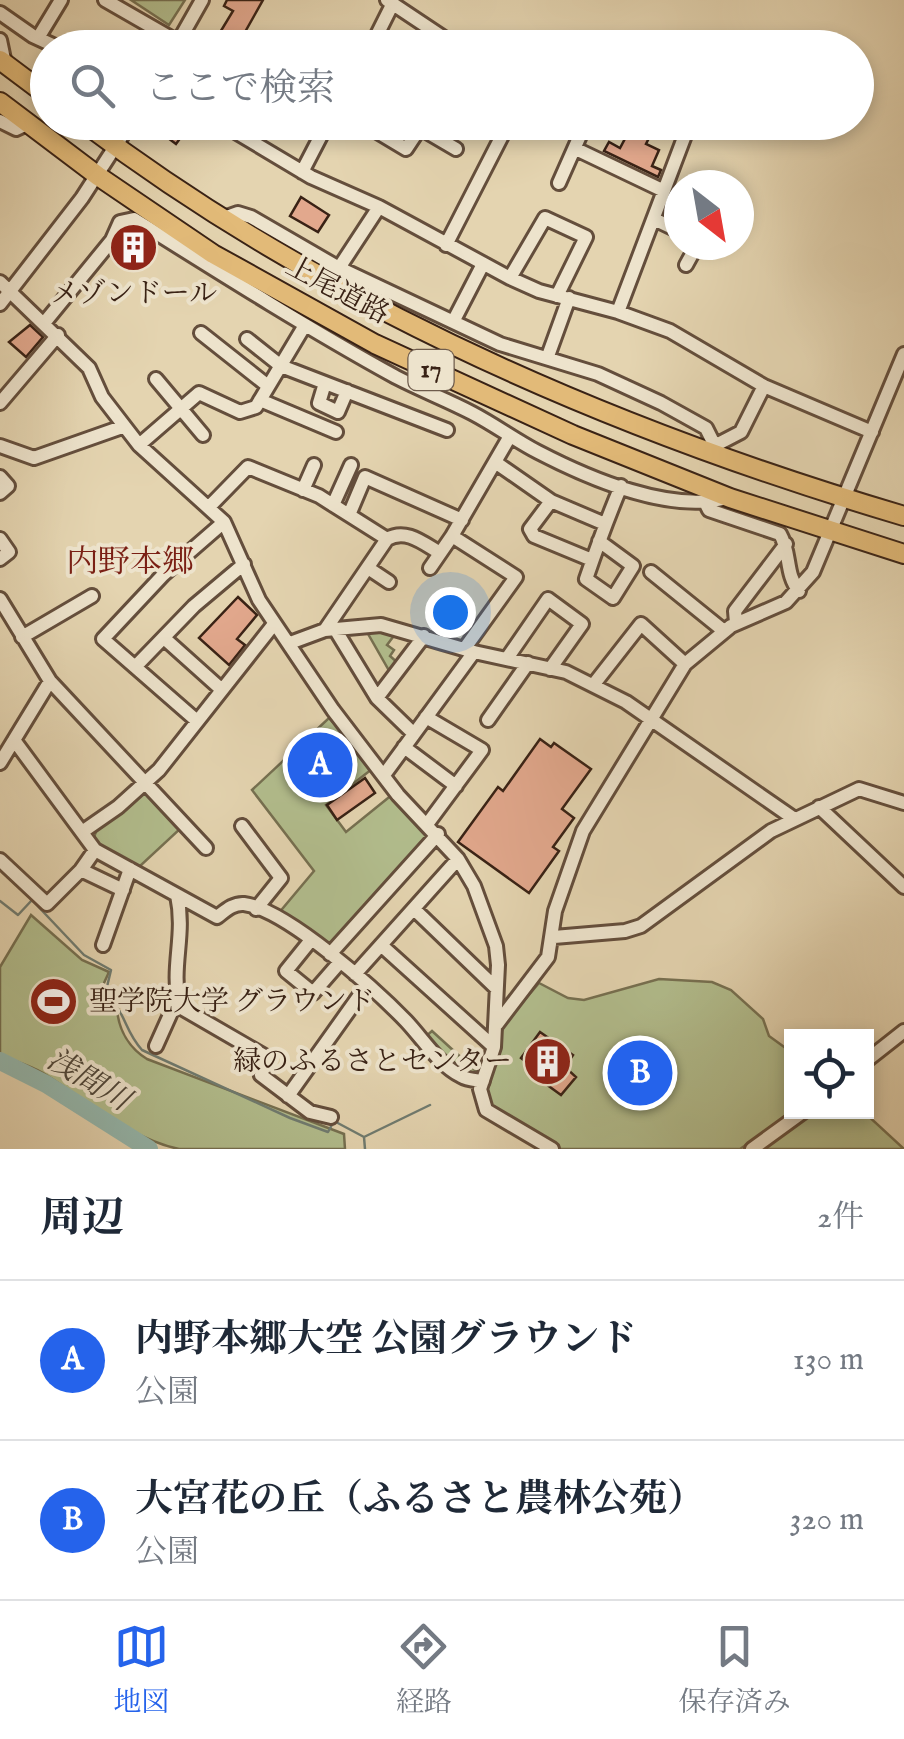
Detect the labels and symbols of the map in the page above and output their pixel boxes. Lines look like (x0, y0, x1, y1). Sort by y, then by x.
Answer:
north arrow (664, 170, 754, 260)
building icon: メゾンドール (108, 221, 160, 273)
street label: 上尾道路 (279, 249, 395, 333)
place label: メゾンドール (51, 277, 217, 312)
road number: 17 (408, 350, 454, 390)
district label: 内野本郷 (66, 543, 194, 584)
your location (425, 587, 476, 638)
pin: A (288, 728, 352, 802)
sports icon: 聖学院大学 グラウンド (28, 976, 80, 1028)
place label: 聖学院大学 グラウンド (89, 985, 375, 1020)
building icon: 緑のふるさとセンター (521, 1036, 573, 1088)
pin: B (608, 1036, 672, 1110)
water label: 浅間川 (40, 1042, 139, 1122)
place label: 緑のふるさとセンター (233, 1045, 512, 1080)

